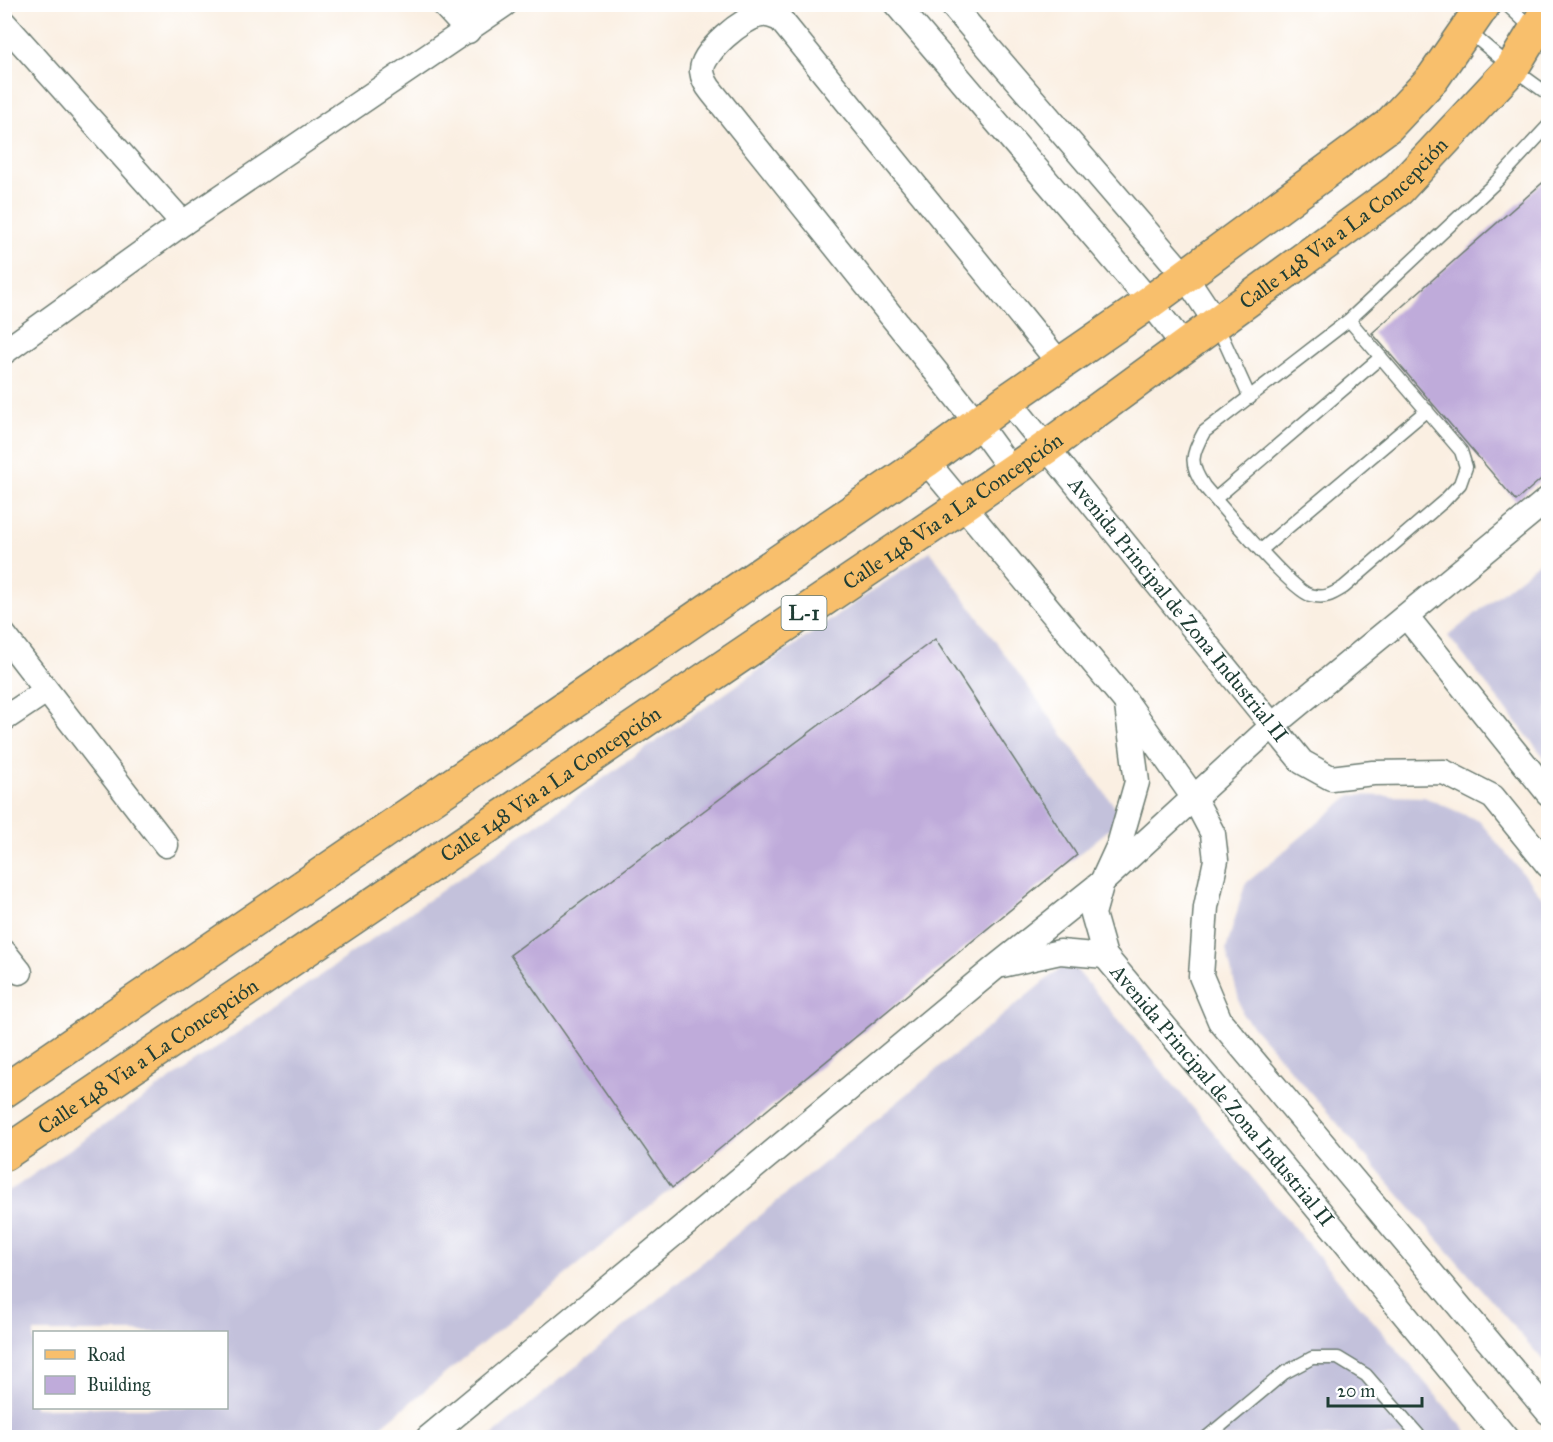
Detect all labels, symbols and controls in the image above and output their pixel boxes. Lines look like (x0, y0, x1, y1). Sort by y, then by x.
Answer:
street label: Calle 148 Via a La Concepción (1234, 132, 1453, 315)
street label: Calle 148 Via a La Concepción (838, 427, 1068, 596)
street label: Avenida Principal de Zona Industrial II (1062, 471, 1294, 748)
road number: L-1 (782, 596, 826, 630)
street label: Calle 148 Via a La Concepción (435, 700, 666, 868)
street label: Avenida Principal de Zona Industrial II (1104, 958, 1340, 1232)
street label: Calle 148 Via a La Concepción (33, 973, 263, 1140)
legend (33, 1331, 228, 1409)
text: Road (87, 1344, 125, 1366)
scale bar (1328, 1370, 1422, 1408)
text: Building (87, 1374, 151, 1397)
text: 20 m (1337, 1380, 1375, 1402)

